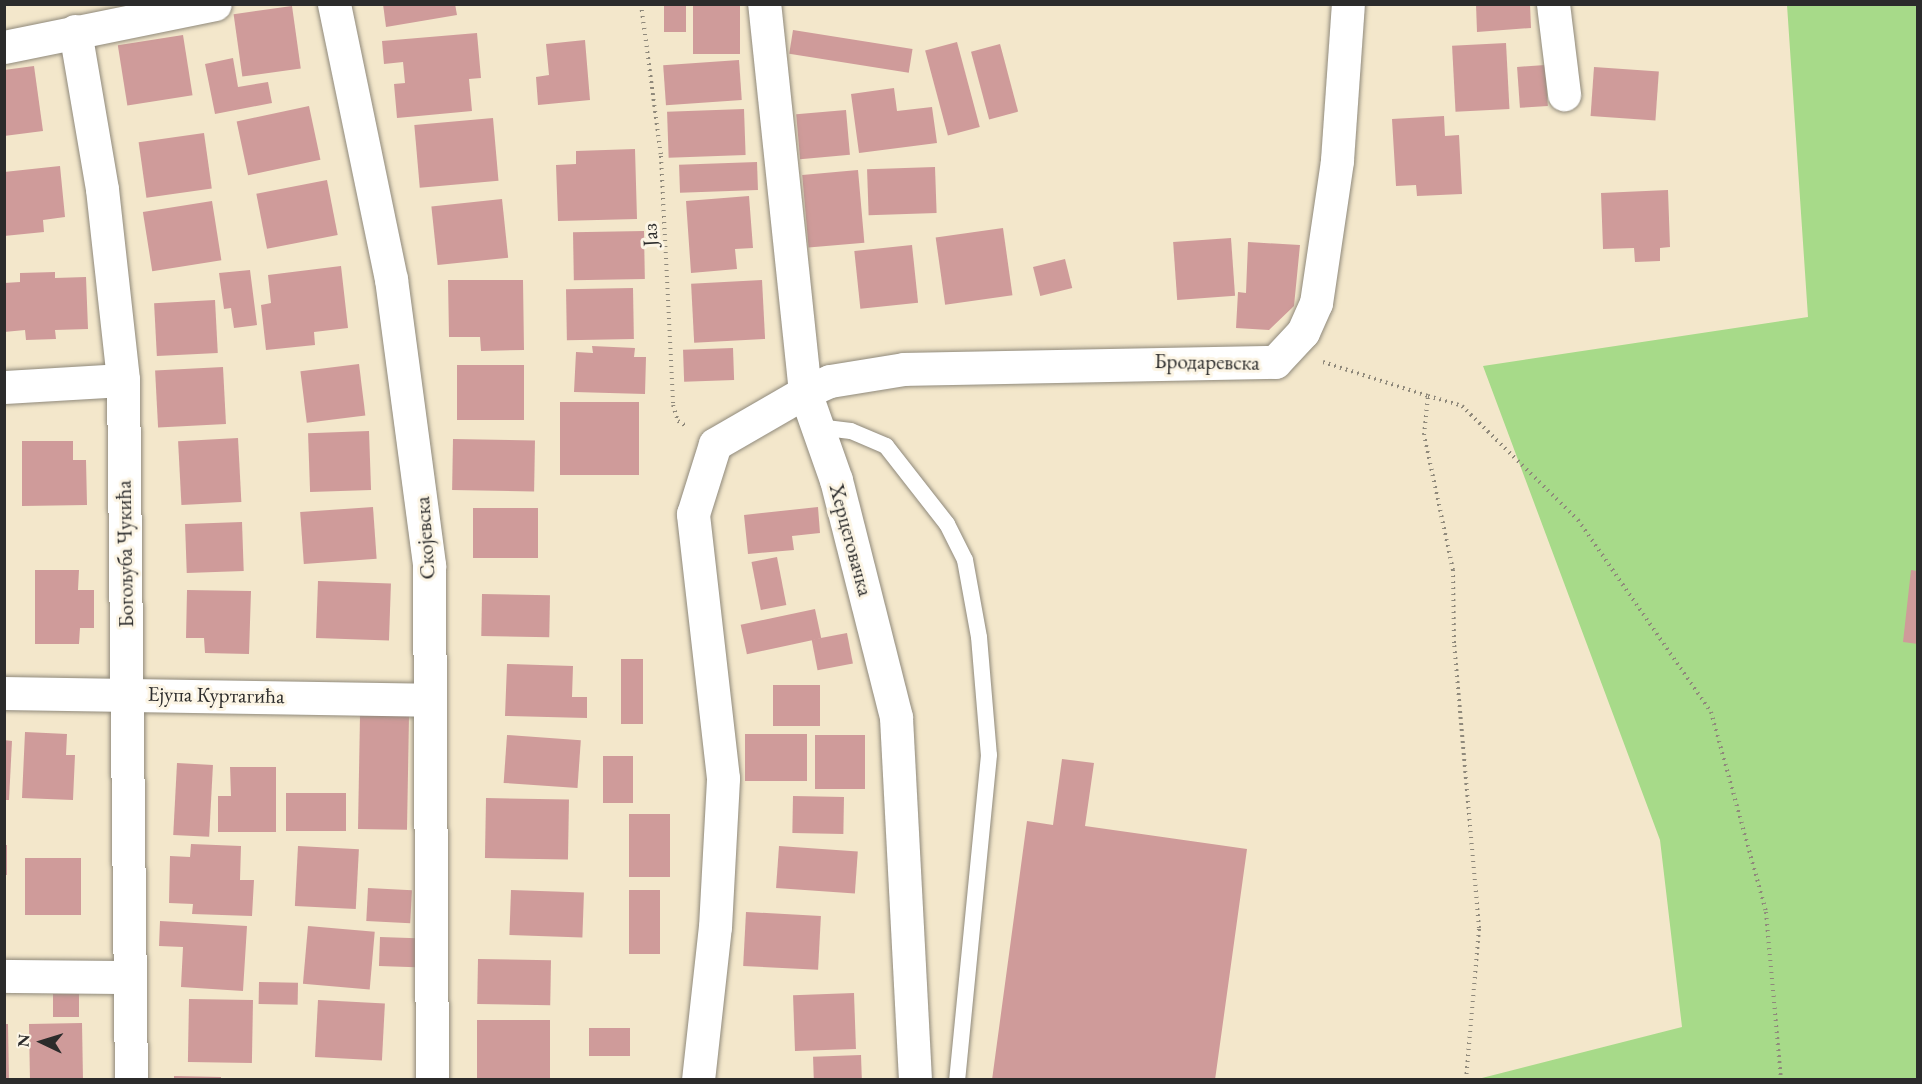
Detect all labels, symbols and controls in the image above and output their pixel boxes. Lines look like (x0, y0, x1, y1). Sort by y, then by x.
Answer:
street label: Јаз (637, 223, 663, 247)
street label: Бродаревска (1154, 348, 1260, 376)
street label: Богољуба Чукића (111, 480, 139, 628)
street label: Херцеговачка (824, 481, 878, 599)
street label: Скојевска (410, 496, 440, 580)
street label: Ејупа Куртагића (147, 681, 285, 709)
north arrow (12, 1012, 72, 1072)
text: N (13, 1034, 34, 1048)

